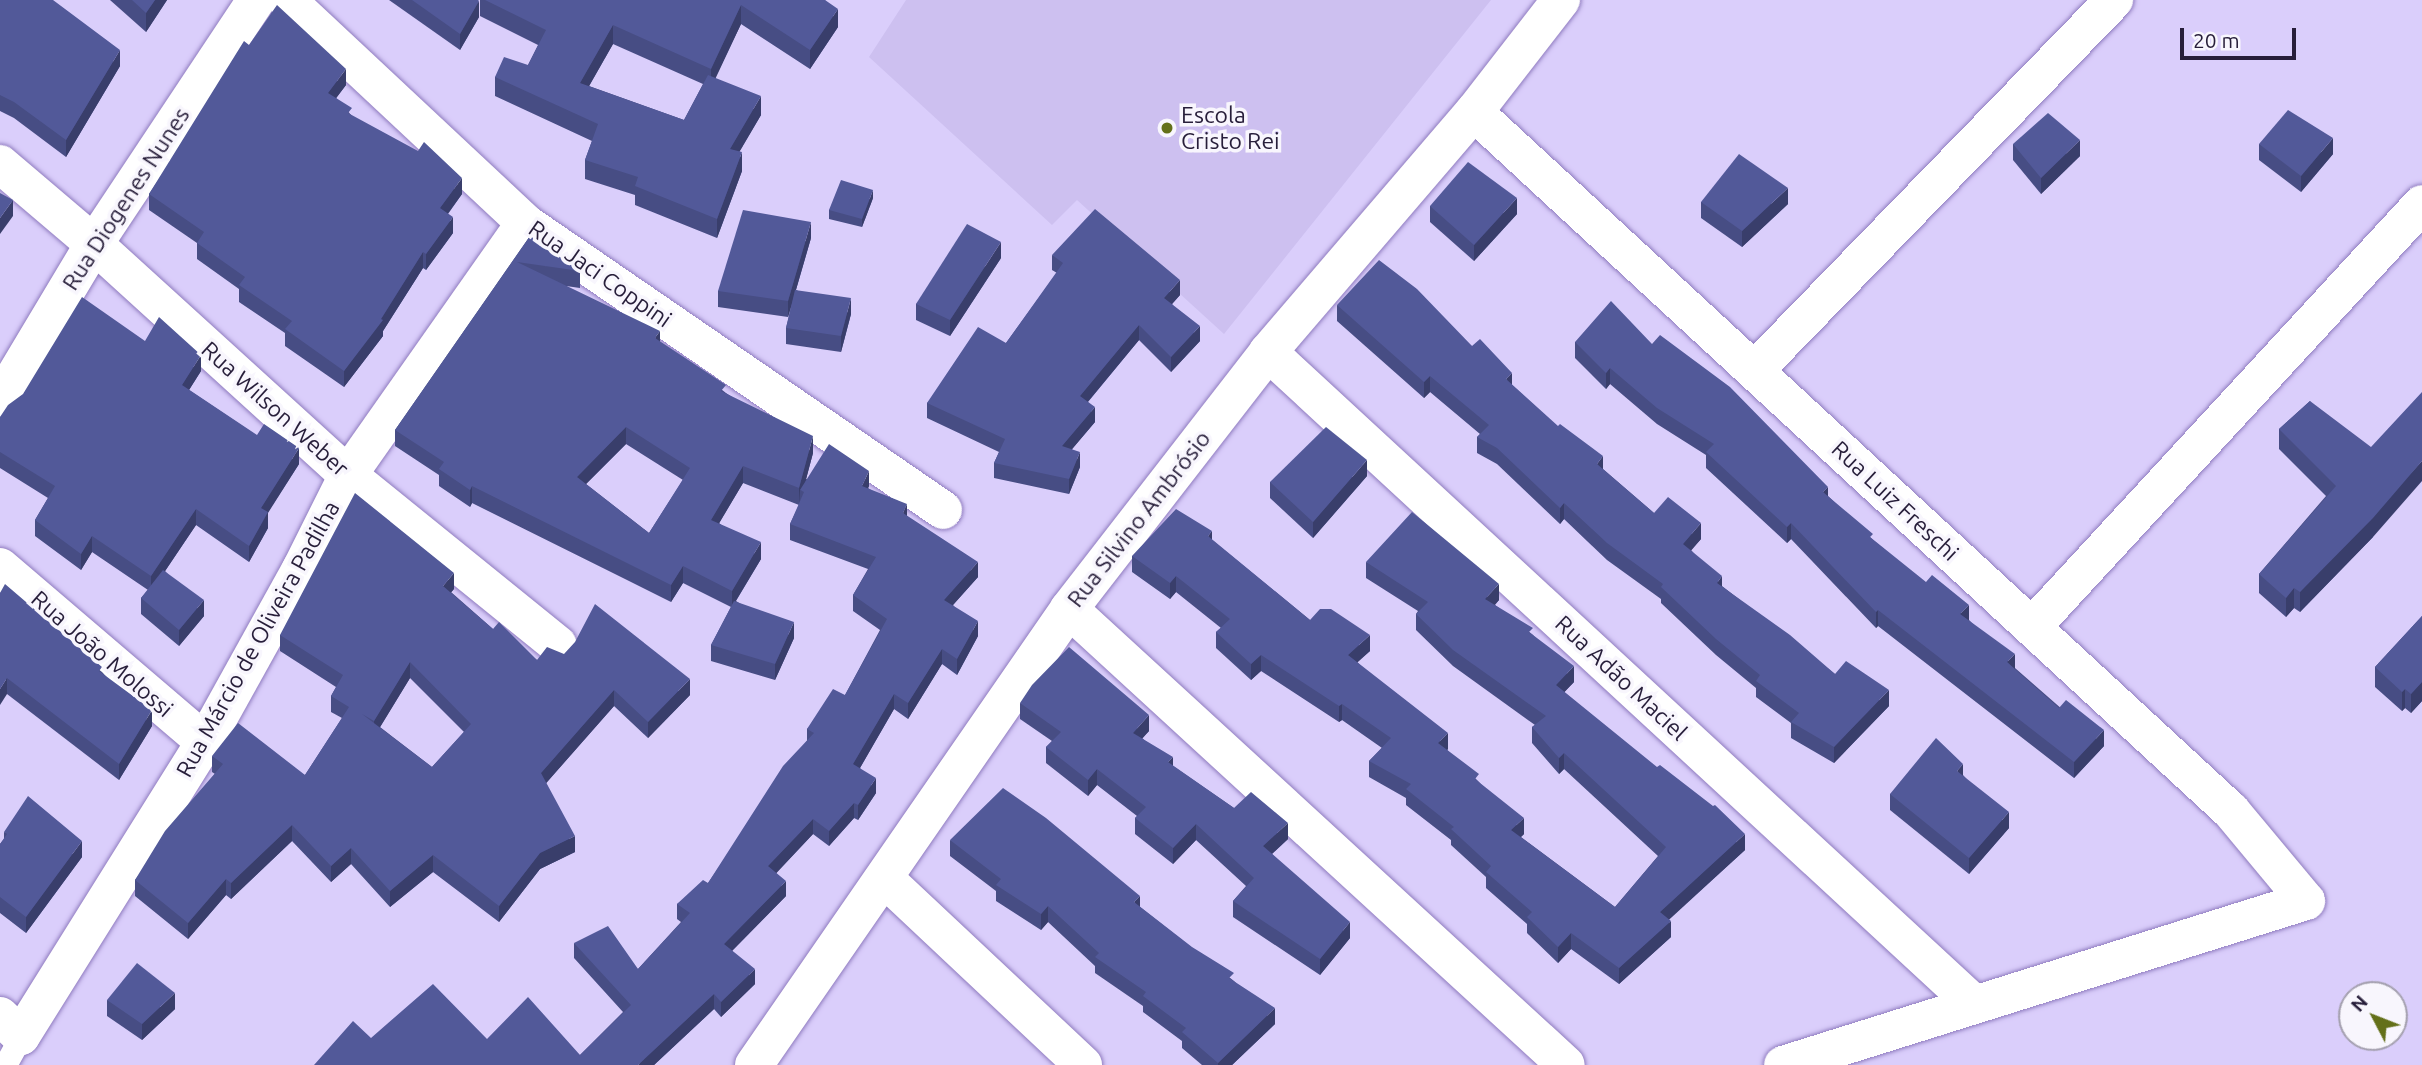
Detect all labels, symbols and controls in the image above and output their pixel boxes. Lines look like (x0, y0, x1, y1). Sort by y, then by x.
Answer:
scale bar (2184, 14, 2300, 58)
text: 20 m (2193, 28, 2240, 52)
place label: Escola Cristo Rei (1181, 101, 1280, 155)
street label: Rua Diogenes Nunes (57, 103, 195, 295)
marker: Escola Cristo Rei (1159, 120, 1175, 136)
street label: Rua Jaci Coppini (523, 215, 677, 333)
street label: Rua Wilson Weber (196, 336, 354, 482)
street label: Rua Silvino Ambrósio (1062, 425, 1216, 613)
street label: Rua Luiz Freschi (1826, 435, 1964, 567)
street label: Rua Márcio de Oliveira Padilha (170, 496, 346, 782)
street label: Rua João Molossi (26, 585, 178, 723)
street label: Rua Adão Maciel (1549, 610, 1693, 746)
north arrow (2338, 981, 2408, 1051)
text: N (2346, 991, 2372, 1016)

